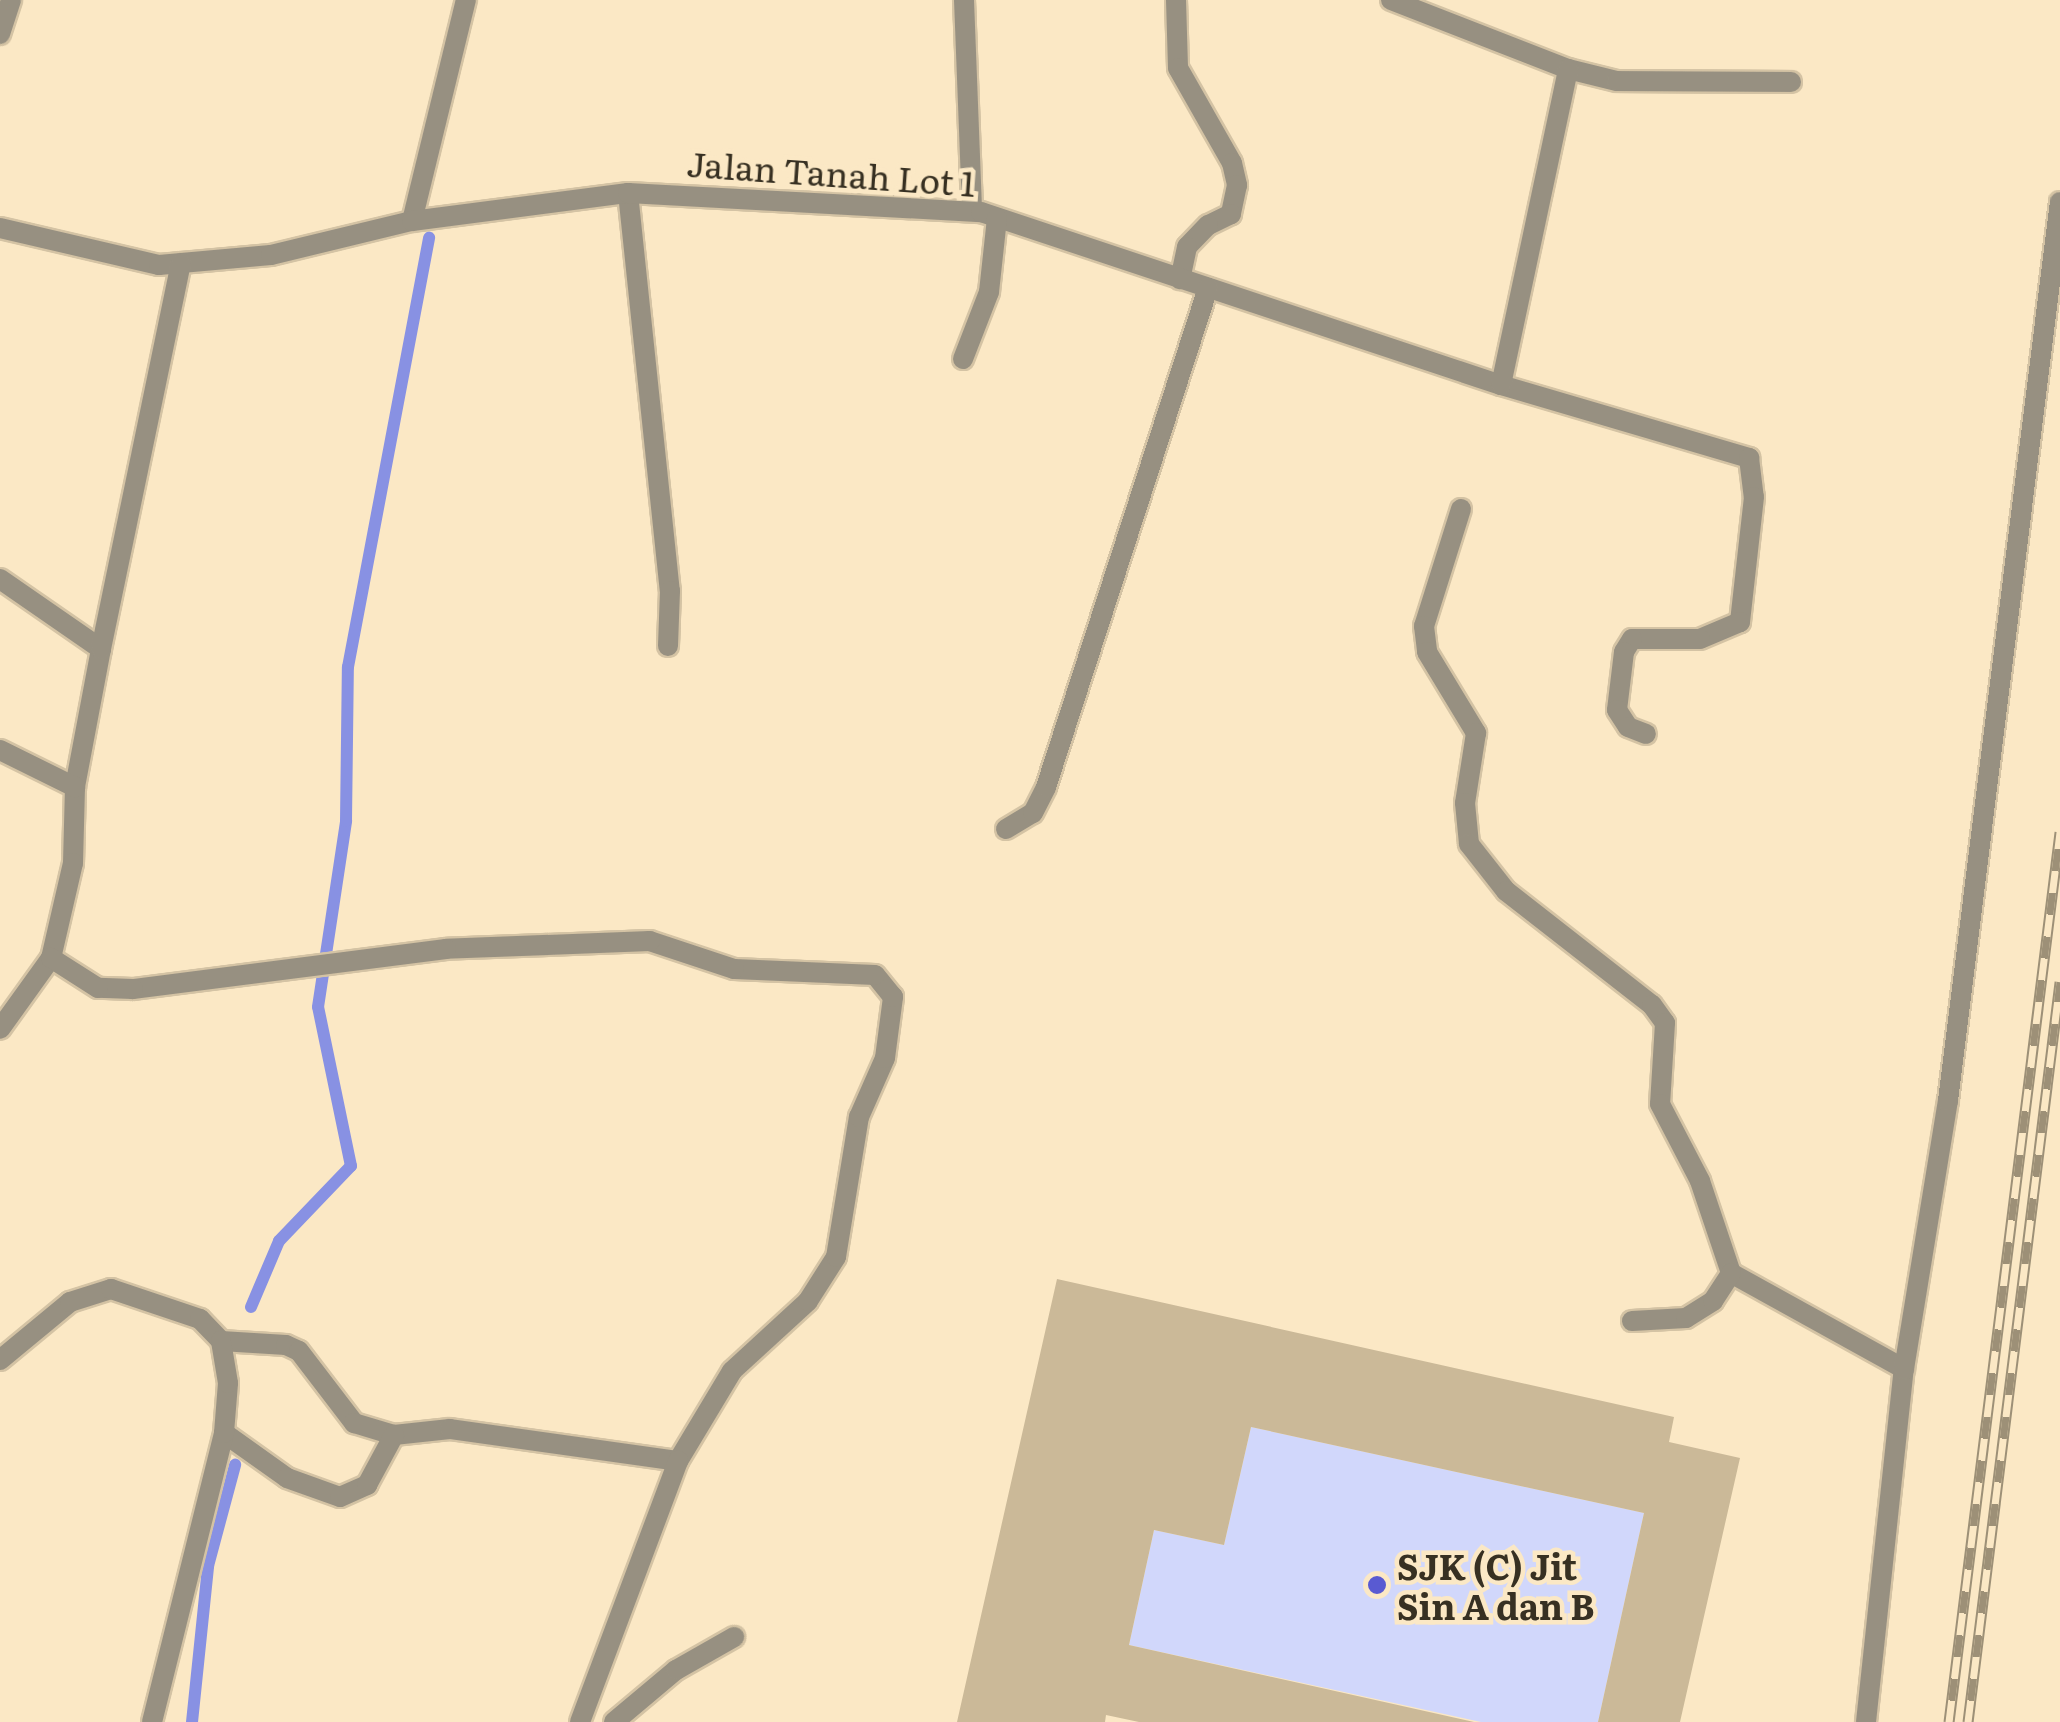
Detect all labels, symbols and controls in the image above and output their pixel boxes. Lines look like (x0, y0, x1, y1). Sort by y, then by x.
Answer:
street label: Jalan Tanah Lot 1 (685, 141, 977, 203)
place label: SJK (C) Jit Sin A dan B (1397, 1544, 1594, 1626)
marker: SJK (C) Jit Sin A dan B (1366, 1574, 1388, 1596)

